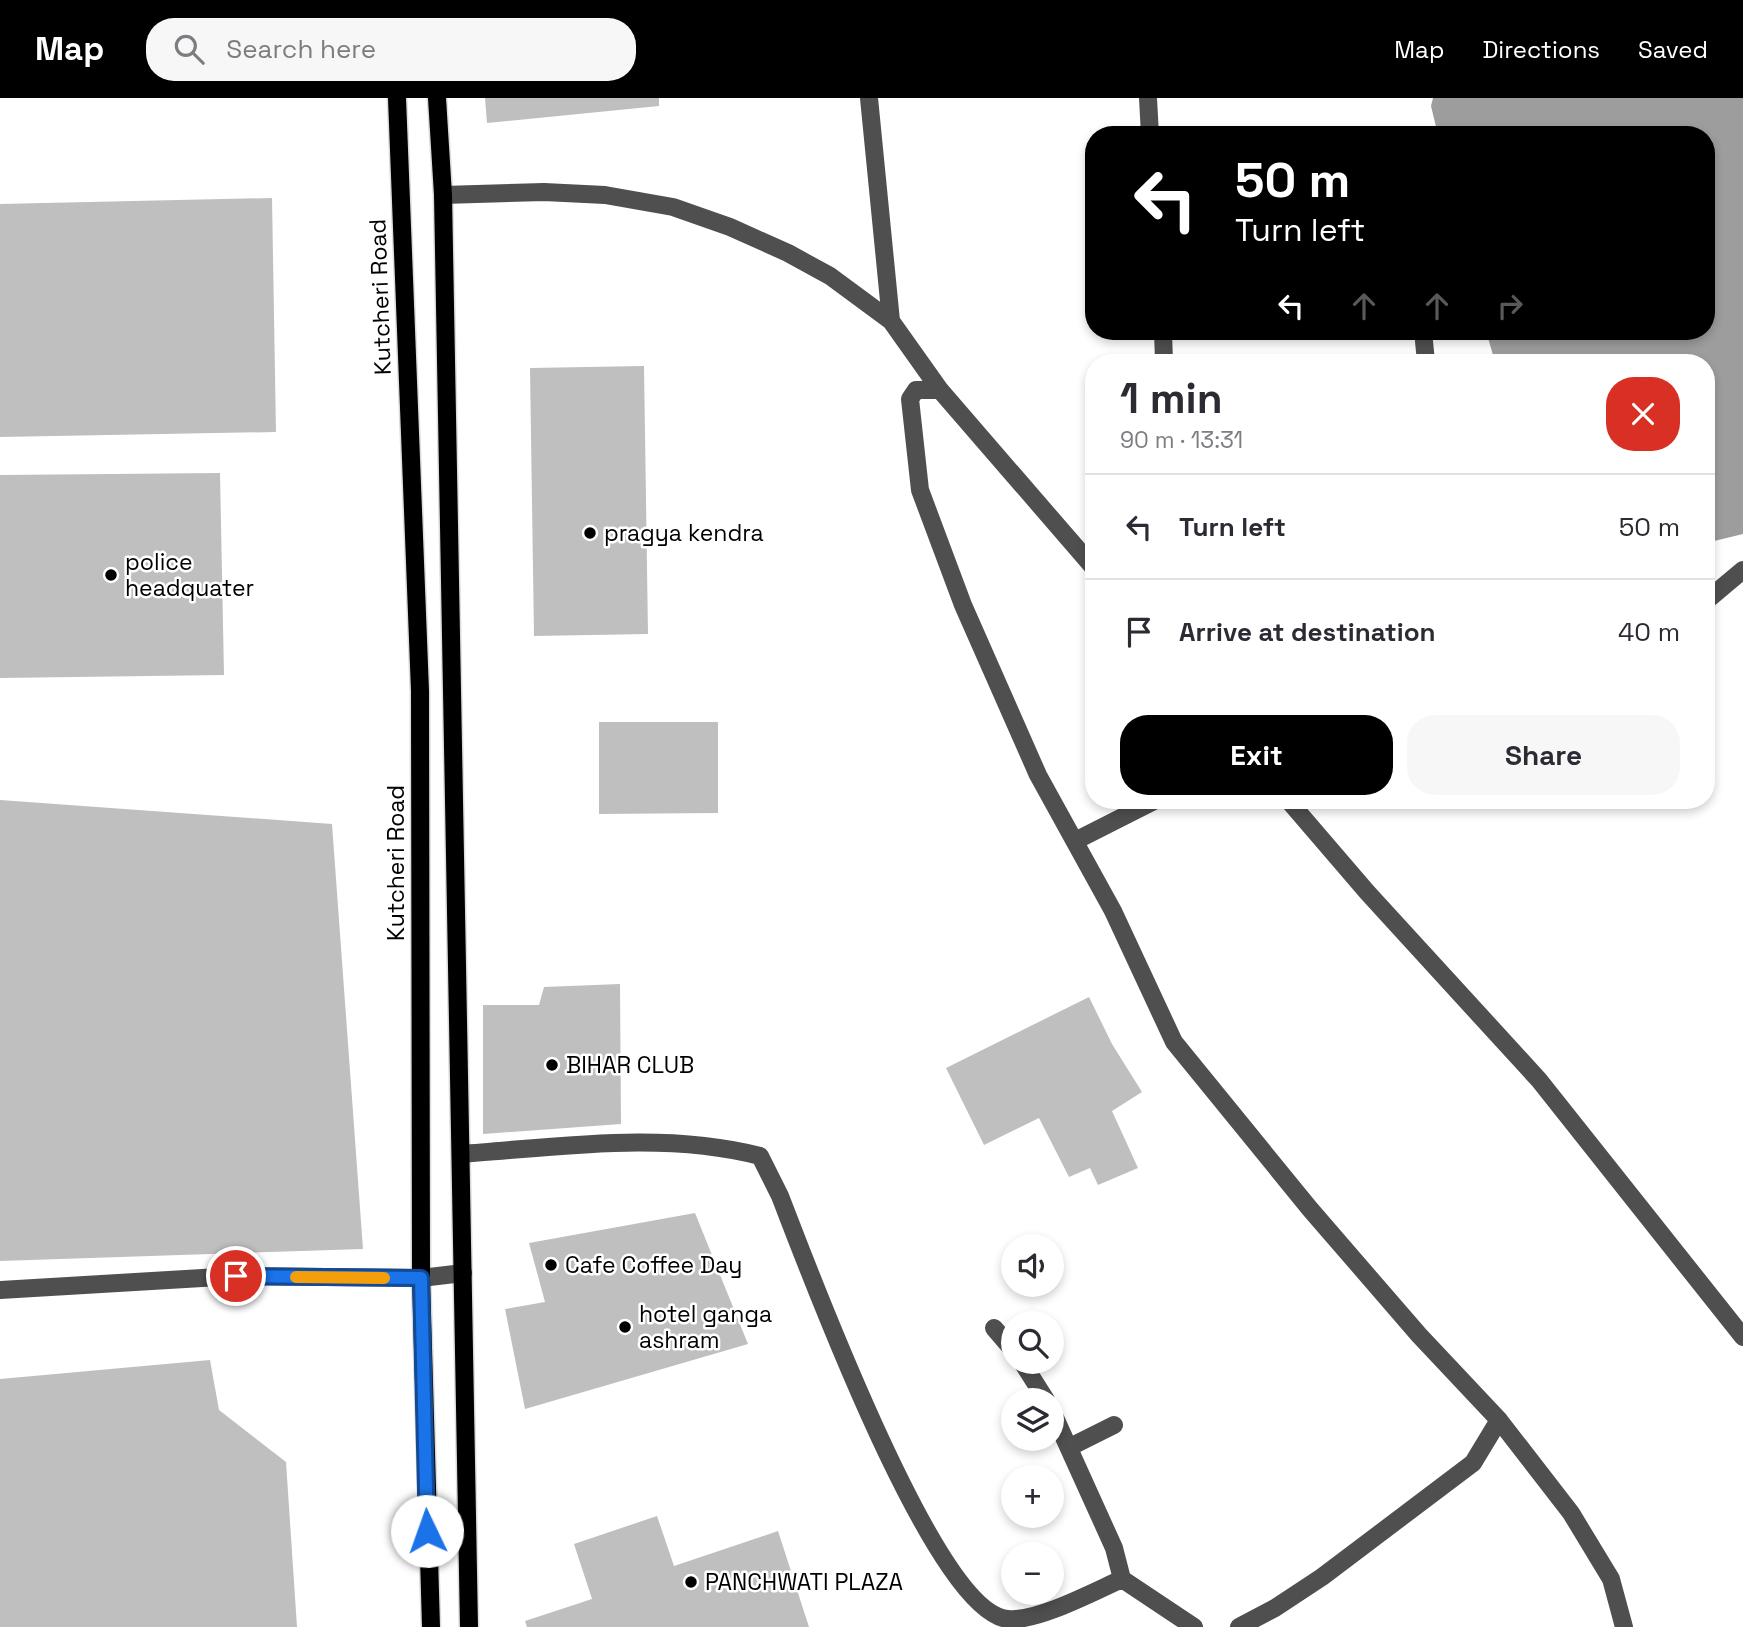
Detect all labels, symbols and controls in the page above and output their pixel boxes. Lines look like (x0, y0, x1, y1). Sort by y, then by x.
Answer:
search box (146, 18, 636, 81)
text: Map (35, 28, 104, 70)
icon: search (170, 30, 208, 68)
text: Search here (226, 32, 376, 66)
text: Map (1394, 34, 1444, 65)
text: Directions (1482, 34, 1600, 65)
text: Saved (1638, 34, 1708, 65)
text: 50 m (1235, 149, 1350, 211)
icon: left (1120, 154, 1211, 245)
text: Turn left (1235, 210, 1365, 250)
street label: Kutcheri Road (362, 218, 398, 376)
icon: left (1272, 287, 1310, 325)
icon: ahead (1345, 287, 1383, 325)
icon: ahead (1418, 287, 1456, 325)
icon: right (1491, 287, 1529, 325)
text: 1 min (1120, 372, 1223, 425)
button: close (1606, 377, 1680, 451)
text: 90 m · 13:31 (1120, 425, 1243, 455)
icon: left (1120, 508, 1158, 546)
text: Turn left (1179, 510, 1286, 544)
text: 50 m (1619, 510, 1680, 544)
place label: pragya kendra (604, 518, 764, 548)
marker: pragya kendra (582, 525, 598, 541)
place label: police headquater (125, 547, 254, 603)
marker: police headquater (103, 567, 119, 583)
icon: arrive (1120, 613, 1158, 651)
text: Arrive at destination (1179, 615, 1436, 649)
text: 40 m (1618, 615, 1680, 649)
button: Exit (1120, 715, 1393, 795)
button: Share (1407, 715, 1680, 795)
street label: Kutcheri Road (381, 785, 411, 941)
place label: BIHAR CLUB (566, 1050, 694, 1080)
marker: BIHAR CLUB (544, 1057, 560, 1073)
map controls (1001, 1234, 1064, 1605)
button: sound (1001, 1234, 1064, 1297)
pin (206, 1246, 266, 1306)
place label: Cafe Coffee Day (565, 1250, 742, 1280)
icon: arrive (217, 1257, 255, 1295)
marker: Cafe Coffee Day (543, 1257, 559, 1273)
place label: hotel ganga ashram (639, 1299, 772, 1355)
button: search (1001, 1311, 1064, 1374)
marker: hotel ganga ashram (617, 1319, 633, 1335)
button: layers (1001, 1388, 1064, 1451)
button: + (1001, 1465, 1064, 1528)
position arrow (390, 1494, 464, 1568)
button: − (1001, 1542, 1064, 1605)
place label: PANCHWATI PLAZA (705, 1567, 903, 1597)
marker: PANCHWATI PLAZA (683, 1574, 699, 1590)

